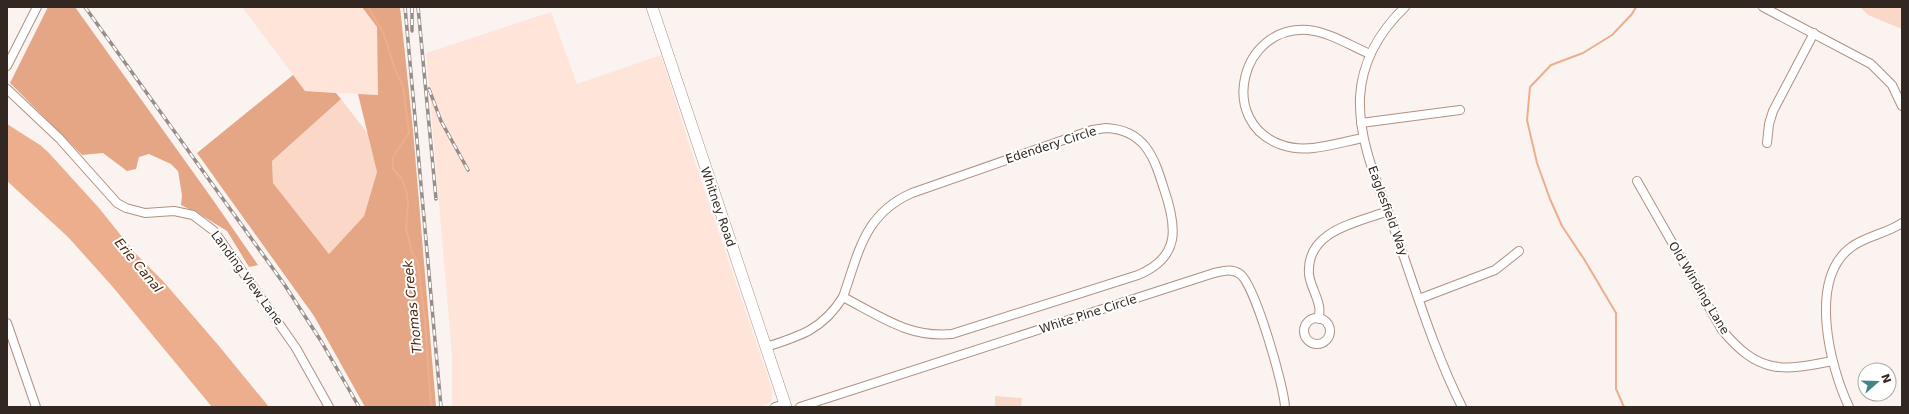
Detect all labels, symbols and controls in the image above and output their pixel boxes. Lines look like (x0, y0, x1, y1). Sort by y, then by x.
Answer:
street label: Edendery Circle (1004, 124, 1098, 166)
street label: Eaglesfield Way (1365, 164, 1411, 258)
street label: Whitney Road (698, 165, 738, 249)
street label: Landing View Lane (208, 228, 286, 328)
water label: Erie Canal (112, 235, 166, 296)
street label: Old Winding Lane (1666, 239, 1732, 337)
water label: Thomas Creek (400, 259, 425, 354)
street label: White Pine Circle (1038, 292, 1138, 336)
north arrow (1857, 362, 1897, 402)
text: N (1878, 372, 1894, 385)

